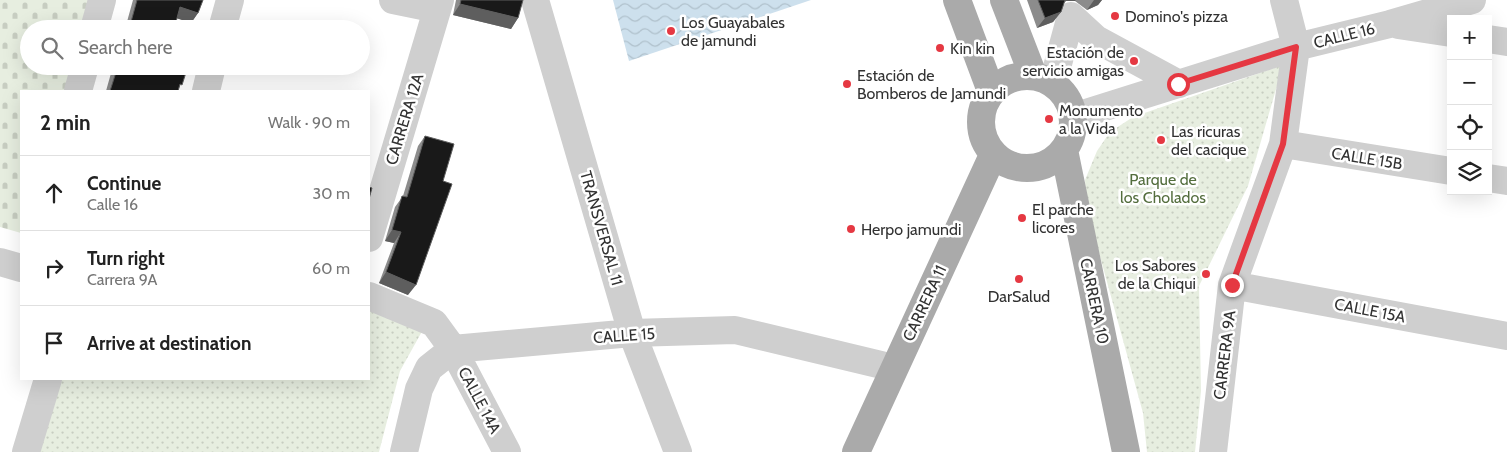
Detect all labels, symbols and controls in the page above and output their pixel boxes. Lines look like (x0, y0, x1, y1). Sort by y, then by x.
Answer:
place label: Domino's pizza (1125, 7, 1228, 26)
marker: Domino's pizza (1109, 10, 1121, 22)
place label: Los Guayabales de jamundi (681, 13, 785, 50)
map controls (1447, 15, 1492, 195)
button: + (1447, 15, 1492, 60)
street label: CALLE 16 (1311, 19, 1377, 52)
search box (20, 20, 370, 75)
marker: Los Guayabales de jamundi (665, 25, 677, 37)
icon: search (38, 34, 66, 62)
text: Search here (78, 36, 172, 59)
place label: Kin kin (950, 39, 995, 58)
marker: Kin kin (934, 42, 946, 54)
place label: Estación de servicio amigas (1022, 43, 1124, 80)
marker: Estación de servicio amigas (1128, 55, 1140, 67)
button: − (1447, 60, 1492, 105)
place label: Estación de Bomberos de Jamundi (857, 66, 1006, 103)
street label: CARRERA 12A (382, 71, 427, 167)
route start (1167, 73, 1190, 96)
marker: Estación de Bomberos de Jamundi (841, 78, 853, 90)
place label: Monumento a la Vida (1059, 101, 1143, 138)
button: locate (1447, 105, 1492, 150)
text: 2 min (40, 110, 91, 135)
text: Walk · 90 m (268, 113, 350, 132)
marker: Monumento a la Vida (1043, 113, 1055, 125)
place label: Las ricuras del cacique (1171, 122, 1247, 159)
marker: Las ricuras del cacique (1155, 134, 1167, 146)
street label: CALLE 15B (1330, 144, 1404, 174)
button: layers (1447, 150, 1492, 195)
street label: TRANSVERSAL 11 (576, 169, 627, 288)
park label: Parque de los Cholados (1120, 170, 1206, 207)
text: Continue (87, 172, 161, 195)
icon: ahead (40, 179, 68, 207)
text: 30 m (313, 184, 350, 203)
text: Calle 16 (87, 195, 138, 214)
place label: El parche licores (1032, 200, 1094, 237)
marker: El parche licores (1016, 212, 1028, 224)
place label: Herpo jamundi (861, 220, 961, 239)
marker: Herpo jamundi (845, 223, 857, 235)
text: Turn right (87, 247, 165, 270)
icon: right (40, 254, 68, 282)
street label: CARRERA 10 (1076, 256, 1113, 346)
place label: Los Sabores de la Chiqui (1115, 256, 1196, 293)
text: 60 m (312, 259, 350, 278)
street label: CARRERA 11 (899, 262, 950, 344)
marker: Los Sabores de la Chiqui (1200, 268, 1212, 280)
text: Carrera 9A (87, 270, 157, 289)
marker: DarSalud (1013, 273, 1025, 285)
route end (1221, 274, 1244, 297)
place label: DarSalud (988, 287, 1050, 306)
street label: CALLE 15A (1333, 294, 1407, 327)
street label: CARRERA 9A (1210, 309, 1239, 401)
street label: CALLE 15 (592, 324, 656, 347)
icon: arrive (40, 329, 68, 357)
text: Arrive at destination (87, 332, 251, 355)
street label: CALLE 14A (454, 364, 505, 437)

